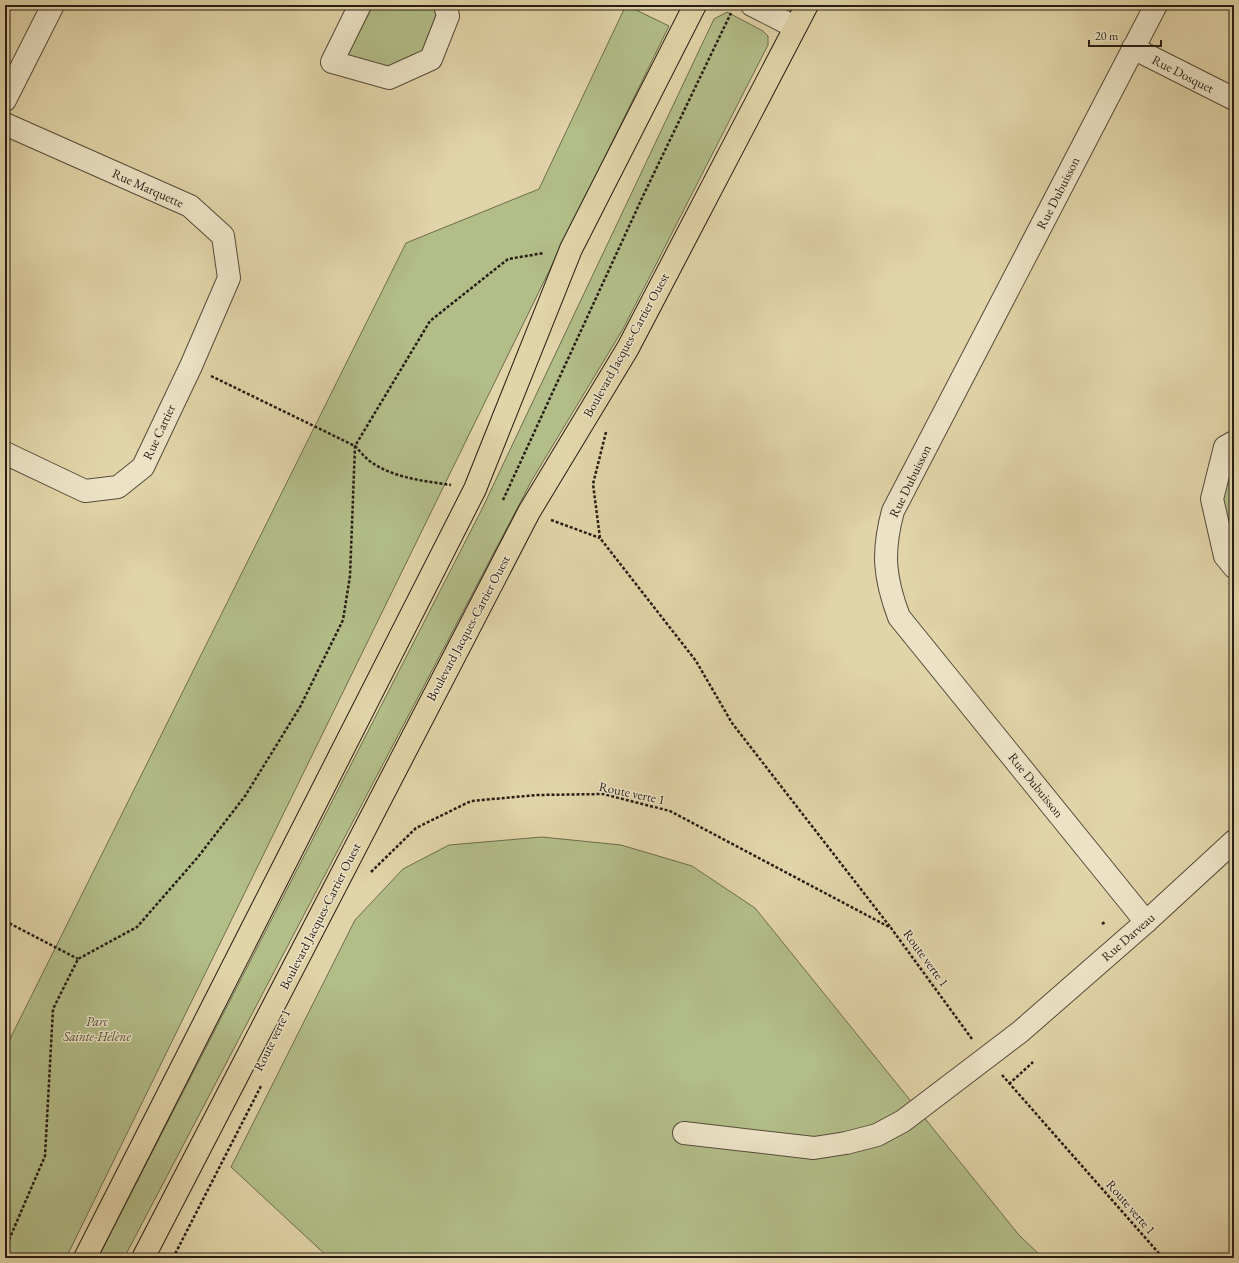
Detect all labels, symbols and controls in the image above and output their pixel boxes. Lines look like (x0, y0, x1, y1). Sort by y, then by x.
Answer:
scale bar (1089, 22, 1161, 48)
text: 20 m (1095, 28, 1119, 44)
street label: Rue Dosquet (1149, 51, 1217, 97)
street label: Rue Dubuisson (1033, 154, 1084, 232)
street label: Rue Marquette (109, 165, 187, 211)
street label: Boulevard Jacques-Cartier Ouest (579, 270, 673, 420)
street label: Rue Cartier (139, 401, 179, 462)
street label: Rue Dubuisson (885, 442, 935, 520)
street label: Boulevard Jacques-Cartier Ouest (422, 552, 514, 704)
street label: Rue Dubuisson (1005, 749, 1068, 821)
street label: Route verte 1 (597, 778, 667, 808)
street label: Boulevard Jacques-Cartier Ouest (276, 840, 364, 992)
street label: Rue Darveau (1098, 909, 1158, 965)
street label: Route verte 1 (899, 926, 953, 990)
street label: Route verte 1 (250, 1006, 294, 1074)
park label: Parc Sainte-Hélène (62, 1013, 131, 1045)
street label: Route verte 1 (1103, 1176, 1159, 1238)

